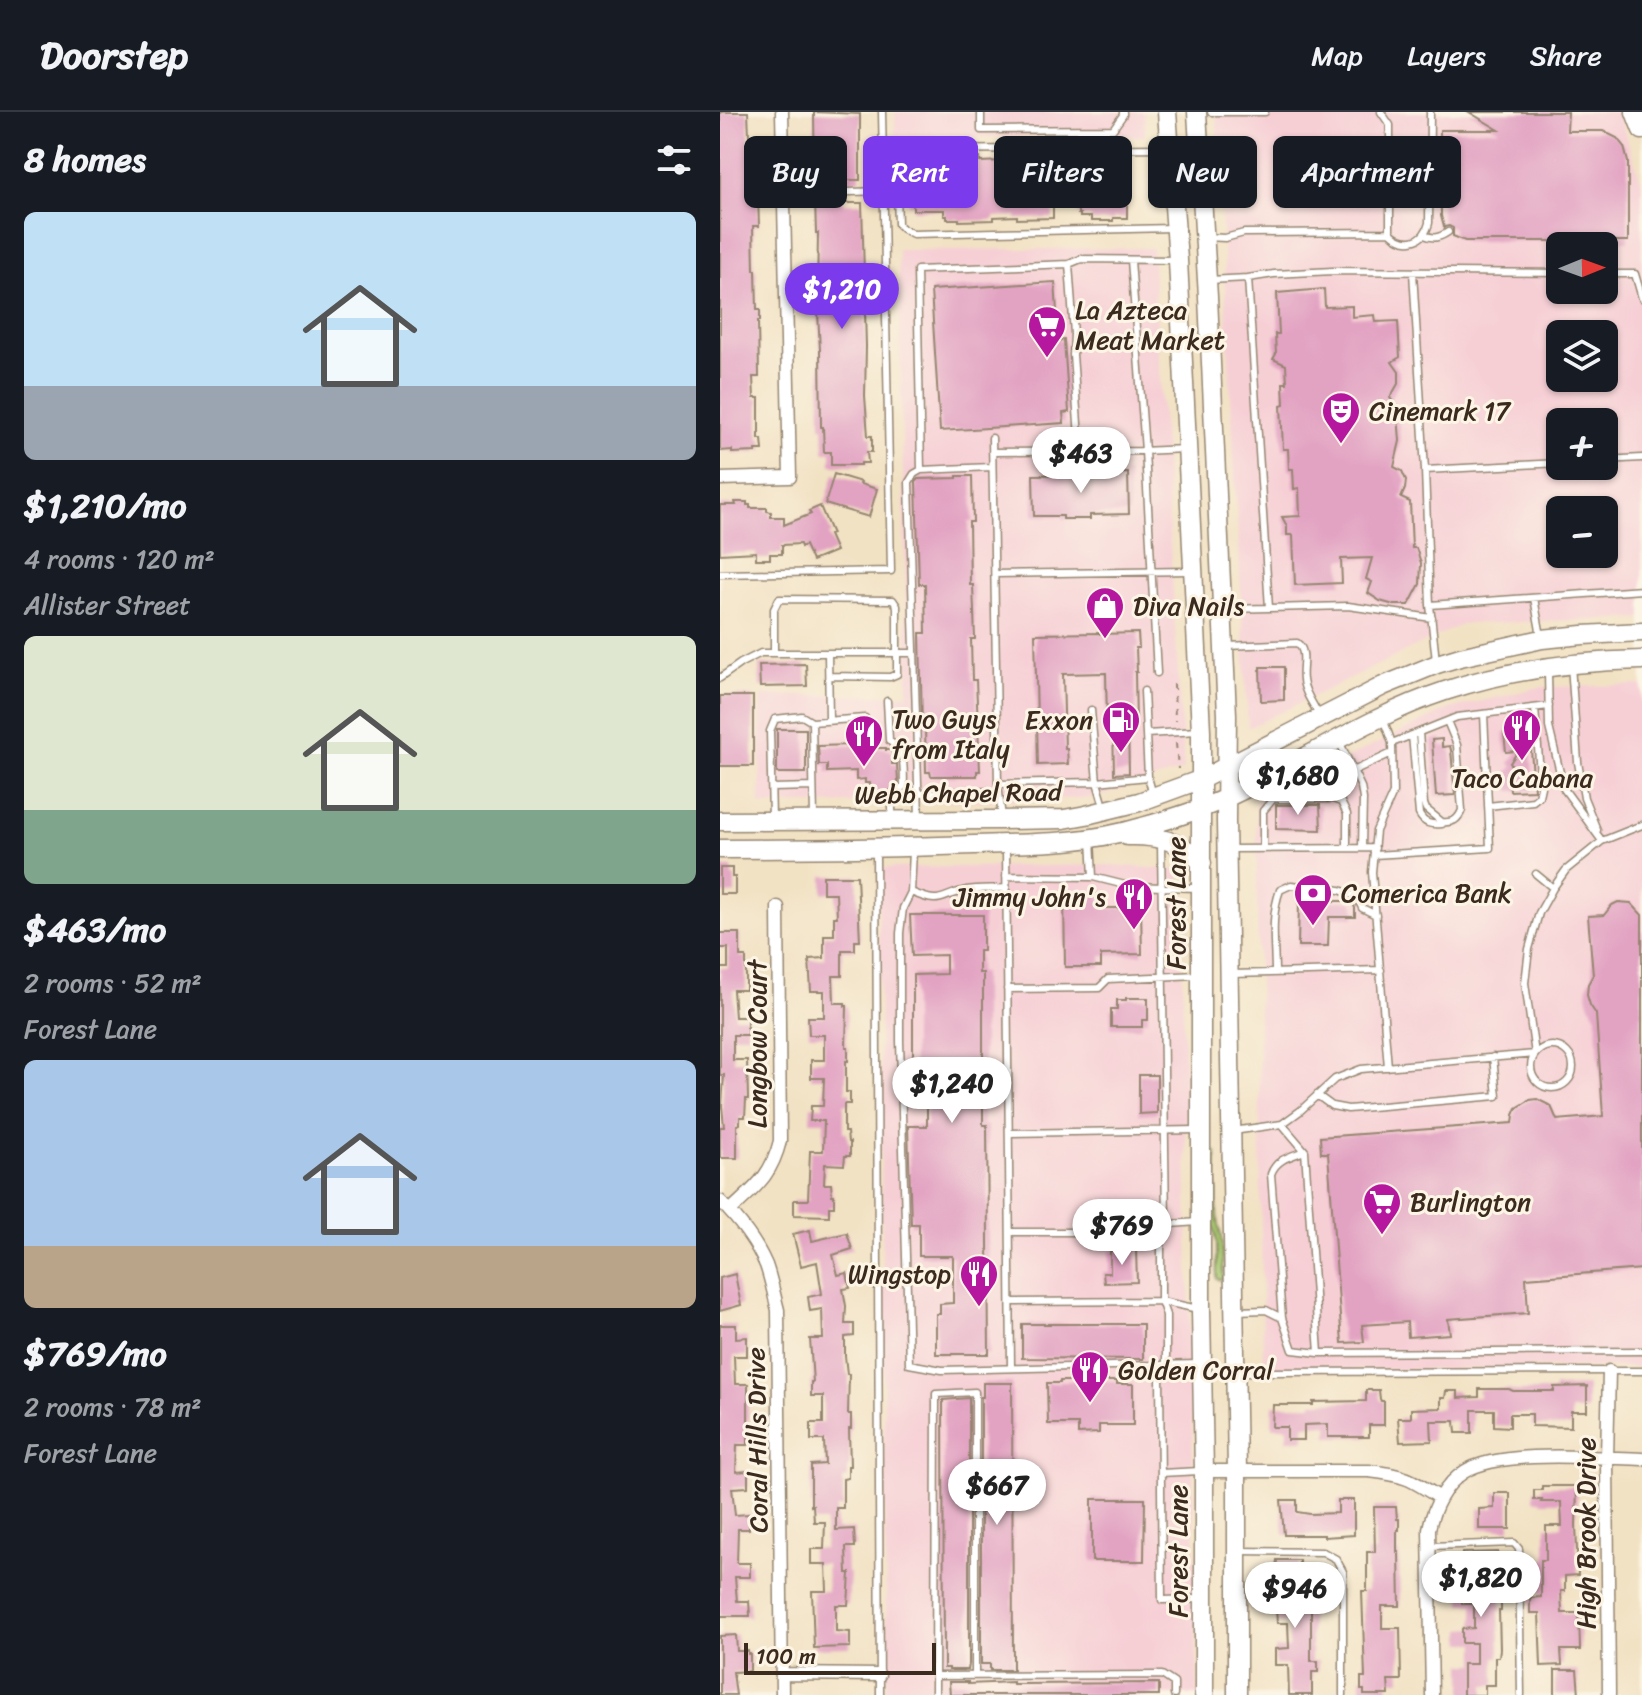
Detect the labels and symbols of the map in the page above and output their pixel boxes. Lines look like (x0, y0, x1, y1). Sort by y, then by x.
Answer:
north arrow (1546, 232, 1618, 304)
pin: $1,210 (777, 263, 907, 331)
place label: La Azteca Meat Market (1075, 287, 1225, 363)
supermarket icon: La Azteca Meat Market (1026, 304, 1068, 359)
place label: Cinemark 17 (1369, 388, 1512, 434)
theatre icon: Cinemark 17 (1320, 390, 1362, 445)
pin: $463 (1034, 427, 1128, 495)
place label: Diva Nails (1133, 583, 1245, 629)
shop icon: Diva Nails (1084, 585, 1126, 640)
place label: Two Guys from Italy (892, 696, 1010, 772)
place label: Exxon (1025, 697, 1093, 743)
fuel station icon: Exxon (1100, 699, 1142, 754)
restaurant icon: Taco Cabana (1501, 707, 1543, 762)
restaurant icon: Two Guys from Italy (843, 713, 885, 768)
pin: $1,680 (1233, 749, 1363, 817)
place label: Taco Cabana (1451, 755, 1594, 801)
street label: Webb Chapel Road (854, 768, 1064, 818)
street label: Forest Lane (1153, 836, 1199, 970)
place label: Comerica Bank (1341, 870, 1512, 916)
bank icon: Comerica Bank (1292, 872, 1334, 927)
place label: Jimmy John's (952, 874, 1106, 920)
restaurant icon: Jimmy John's (1113, 876, 1155, 931)
street label: Longbow Court (734, 958, 780, 1128)
pin: $1,240 (887, 1057, 1017, 1125)
place label: Burlington (1410, 1179, 1531, 1225)
supermarket icon: Burlington (1361, 1181, 1403, 1236)
pin: $769 (1075, 1199, 1169, 1267)
place label: Wingstop (848, 1251, 951, 1297)
restaurant icon: Wingstop (958, 1253, 1000, 1308)
street label: Coral Hills Drive (732, 1347, 782, 1533)
place label: Golden Corral (1118, 1347, 1274, 1393)
restaurant icon: Golden Corral (1069, 1349, 1111, 1404)
street label: High Brook Drive (1563, 1437, 1609, 1629)
pin: $667 (950, 1459, 1044, 1527)
street label: Forest Lane (1155, 1484, 1201, 1618)
pin: $1,820 (1416, 1551, 1546, 1619)
pin: $946 (1248, 1562, 1342, 1630)
scale bar (744, 1639, 936, 1675)

